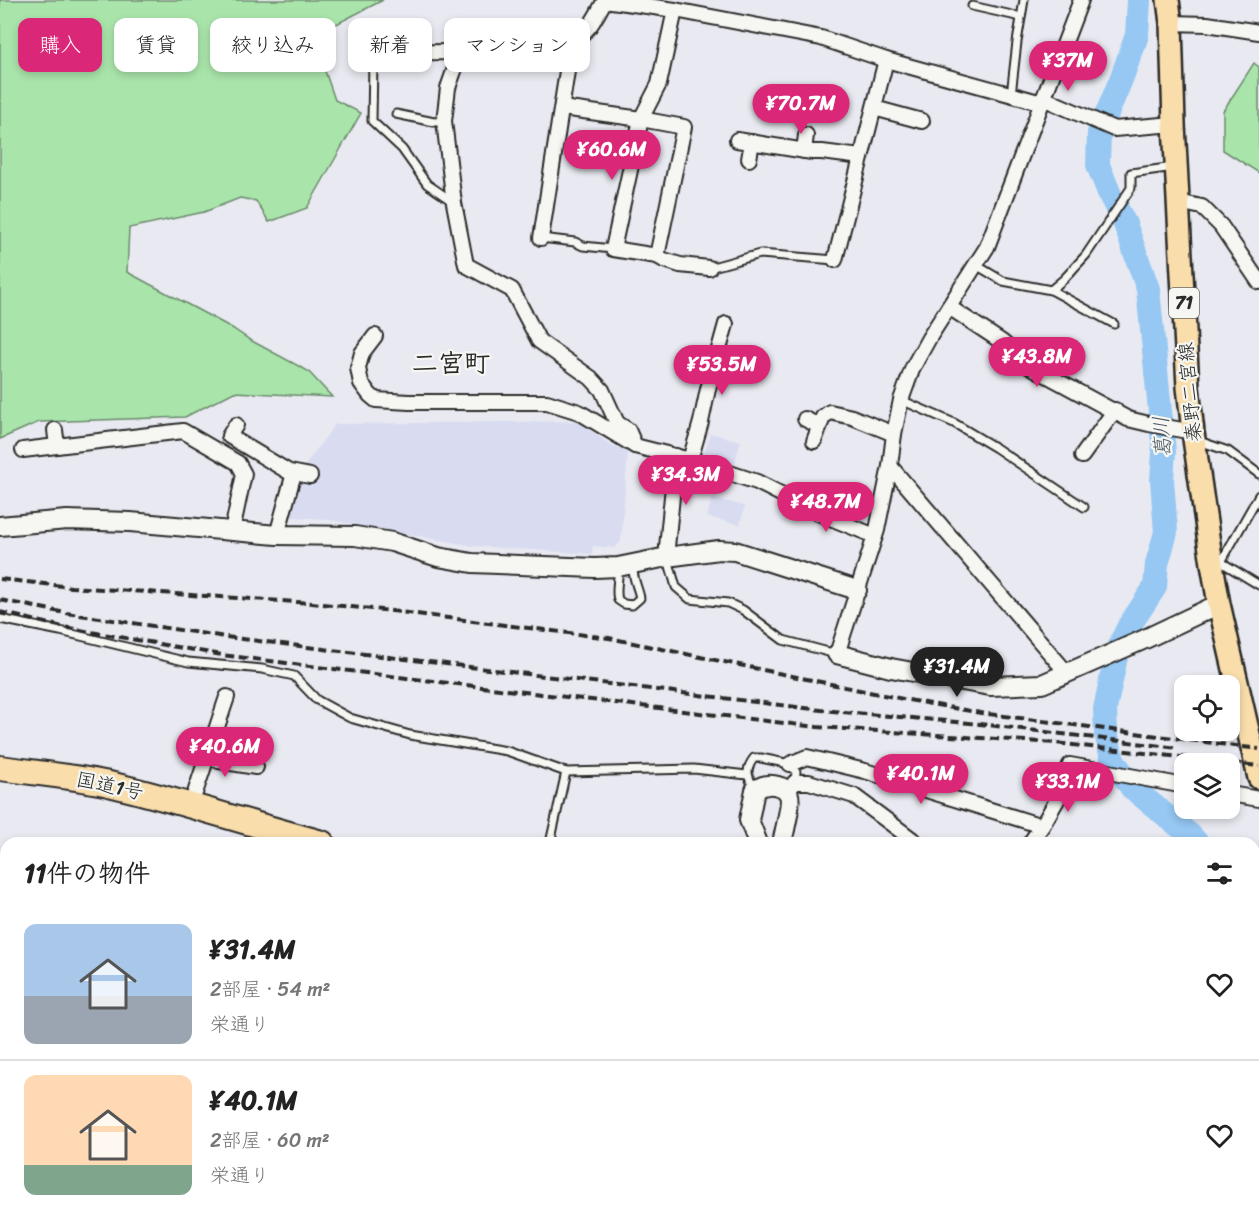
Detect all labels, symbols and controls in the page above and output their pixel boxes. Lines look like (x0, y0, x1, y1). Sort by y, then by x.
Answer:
chip: 購入 (18, 18, 102, 72)
chip: 賃貸 (114, 18, 198, 72)
chip: 絞り込み (210, 18, 336, 72)
chip: 新着 (348, 18, 432, 72)
chip: マンション (444, 18, 590, 72)
pin: ¥37M (1032, 41, 1104, 92)
text: ¥37M (1043, 43, 1093, 78)
pin: ¥70.7M (752, 84, 850, 135)
text: ¥70.7M (767, 86, 835, 121)
pin: ¥60.6M (563, 130, 661, 181)
text: ¥60.6M (578, 132, 646, 167)
road number: 71 (1169, 288, 1199, 318)
pin: ¥43.8M (988, 337, 1086, 388)
text: ¥43.8M (1003, 339, 1072, 374)
district label: 二宮町 (412, 340, 490, 386)
street label: 秦野二宮線 (1168, 341, 1212, 443)
pin: ¥53.5M (673, 345, 771, 396)
text: ¥53.5M (688, 347, 756, 382)
water label: 葛川 (1142, 415, 1182, 459)
pin: ¥34.3M (637, 455, 735, 506)
text: ¥34.3M (652, 457, 720, 492)
pin: ¥48.7M (777, 482, 875, 533)
text: ¥48.7M (791, 484, 861, 519)
pin: ¥31.4M (908, 647, 1006, 698)
text: ¥31.4M (924, 649, 990, 684)
map controls (1174, 675, 1240, 819)
button: locate (1174, 675, 1240, 741)
pin: ¥40.6M (176, 727, 274, 778)
text: ¥40.6M (190, 729, 260, 764)
button: layers (1174, 753, 1240, 819)
pin: ¥40.1M (872, 754, 970, 805)
text: ¥40.1M (887, 756, 955, 791)
street label: 国道1号 (73, 762, 147, 810)
pin: ¥33.1M (1019, 762, 1117, 813)
text: ¥33.1M (1036, 764, 1100, 799)
text: 11件の物件 (24, 850, 150, 896)
icon: filters (1203, 857, 1236, 890)
text: ¥31.4M (210, 926, 295, 972)
icon: home (72, 948, 144, 1020)
icon: heart (1203, 968, 1236, 1001)
text: 2部屋 · 54 m² (210, 972, 330, 1007)
text: 栄通り (210, 1007, 270, 1042)
text: ¥40.1M (210, 1077, 297, 1123)
icon: home (72, 1099, 144, 1171)
icon: heart (1203, 1119, 1236, 1152)
text: 2部屋 · 60 m² (210, 1123, 330, 1158)
text: 栄通り (210, 1158, 270, 1193)

